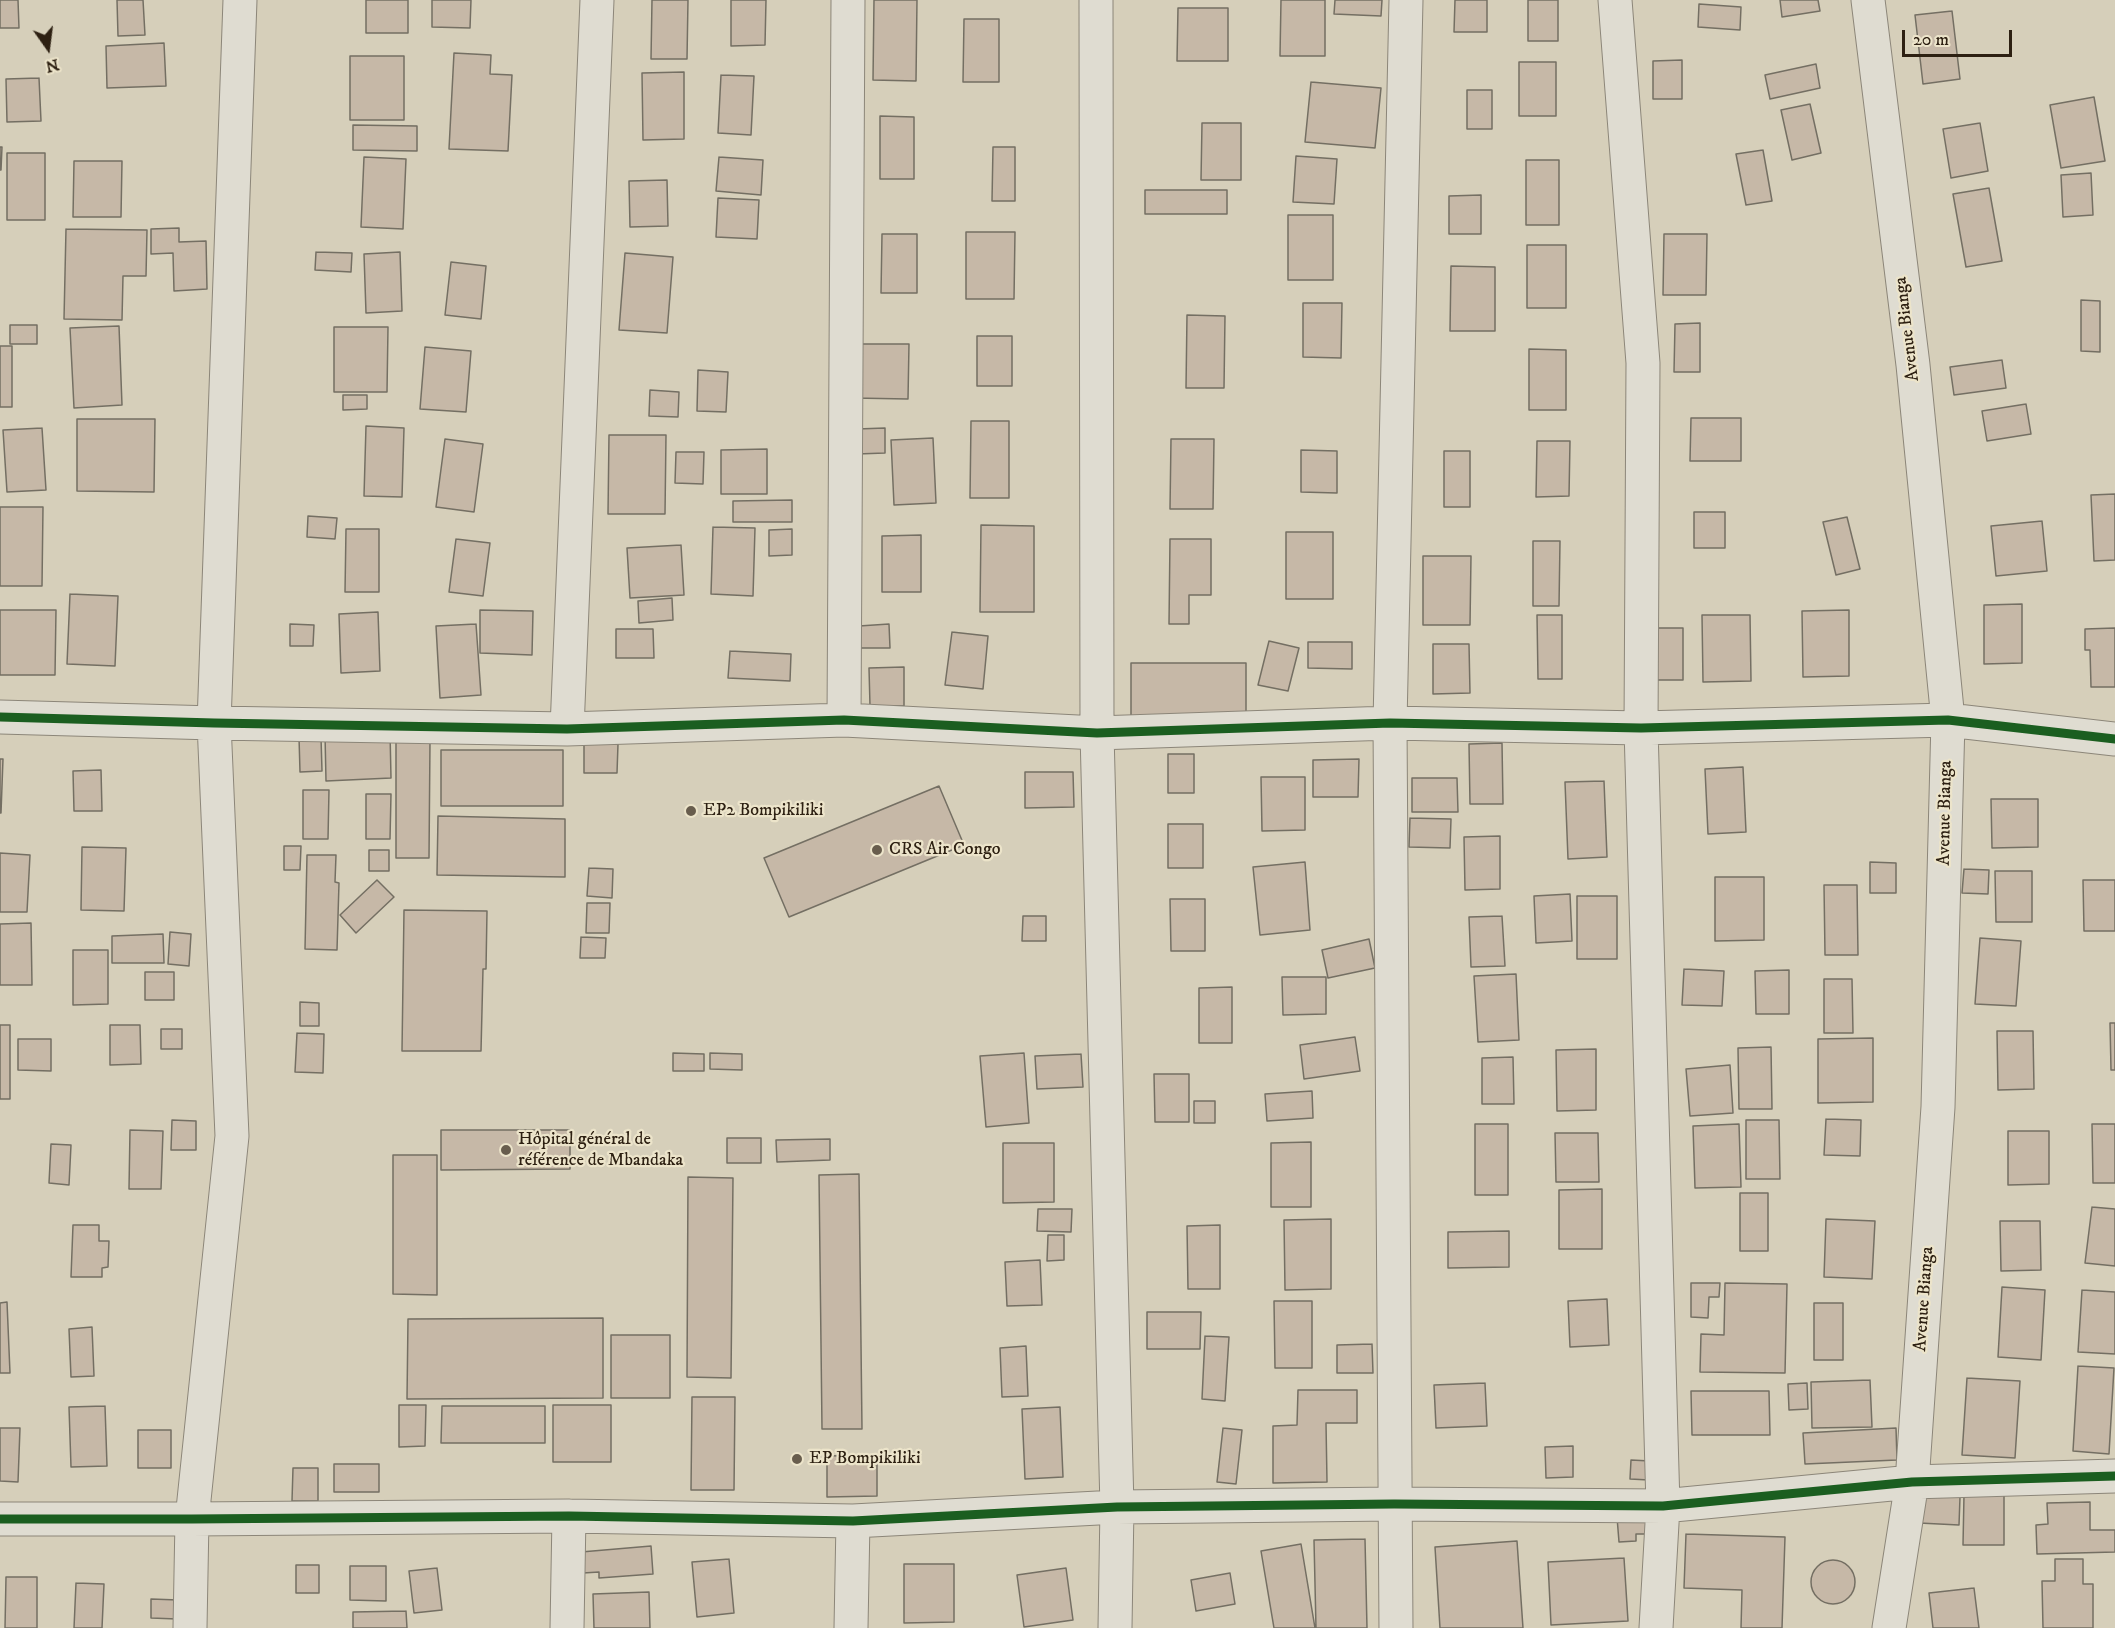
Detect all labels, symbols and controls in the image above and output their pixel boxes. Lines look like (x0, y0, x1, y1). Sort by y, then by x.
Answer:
north arrow (18, 18, 78, 78)
scale bar (1905, 18, 2014, 56)
text: 20 m (1913, 29, 1949, 51)
text: N (44, 54, 61, 77)
street label: Avenue Bianga (1891, 275, 1925, 383)
street label: Avenue Bianga (1934, 760, 1958, 866)
place label: EP2 Bompikiliki (703, 800, 823, 822)
marker: EP2 Bompikiliki (684, 804, 698, 818)
place label: CRS Air Congo (889, 839, 1001, 861)
marker: CRS Air Congo (870, 843, 884, 857)
place label: Hôpital général de référence de Mbandaka (518, 1129, 683, 1172)
marker: Hôpital général de référence de Mbandaka (499, 1143, 513, 1157)
street label: Avenue Bianga (1911, 1246, 1939, 1352)
place label: EP Bompikiliki (809, 1448, 921, 1470)
marker: EP Bompikiliki (790, 1452, 804, 1466)

